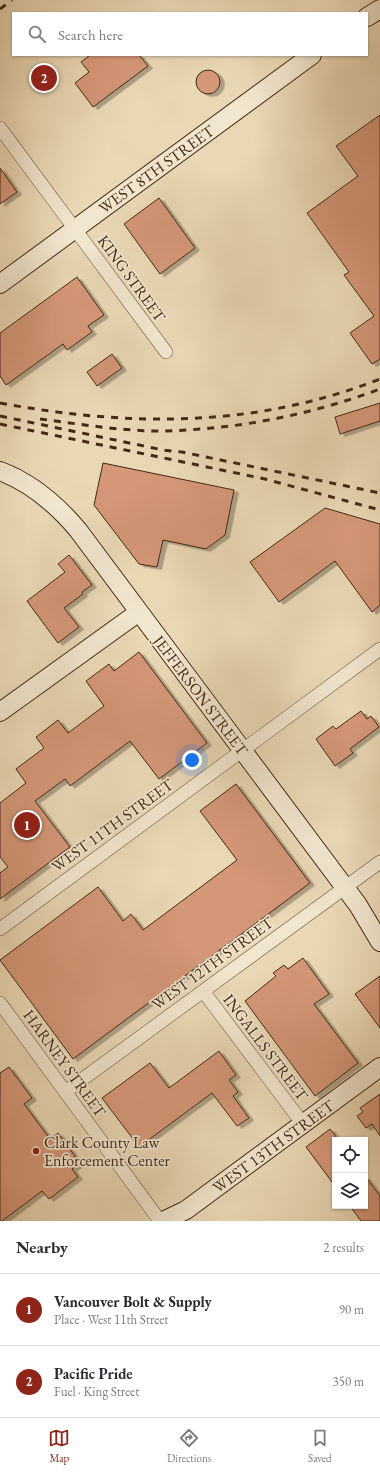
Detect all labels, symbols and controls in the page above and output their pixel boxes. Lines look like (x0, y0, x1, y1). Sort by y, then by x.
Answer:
search box (12, 12, 368, 56)
icon: search (26, 23, 48, 45)
text: Search here (58, 25, 123, 44)
pin: 2 (31, 63, 57, 93)
street label: WEST 8TH STREET (94, 120, 218, 218)
street label: KING STREET (93, 231, 170, 326)
street label: JEFFERSON STREET (147, 629, 253, 760)
your location (182, 750, 202, 770)
street label: WEST 11TH STREET (47, 774, 178, 877)
pin: 1 (14, 810, 40, 840)
street label: WEST 12TH STREET (147, 912, 278, 1015)
street label: INGALLS STREET (219, 990, 313, 1105)
street label: HARNEY STREET (19, 1005, 111, 1121)
street label: WEST 13TH STREET (208, 1095, 339, 1198)
place label: Clark County Law Enforcement Center (44, 1132, 171, 1171)
map controls (332, 1137, 368, 1209)
button: locate (332, 1137, 368, 1173)
marker: Clark County Law Enforcement Center (31, 1146, 41, 1156)
button: layers (332, 1173, 368, 1209)
text: Nearby (16, 1236, 68, 1258)
text: 2 results (323, 1239, 364, 1256)
text: Vancouver Bolt & Supply (54, 1292, 212, 1311)
text: 1 (26, 1301, 32, 1318)
text: 90 m (339, 1301, 364, 1318)
text: Place · West 11th Street (54, 1311, 168, 1328)
text: Pacific Pride (54, 1364, 133, 1383)
text: 2 (26, 1373, 32, 1390)
text: 350 m (333, 1373, 364, 1390)
text: Fuel · King Street (54, 1383, 139, 1400)
tab: Map (48, 1427, 70, 1465)
tab: Directions (167, 1427, 211, 1465)
tab: Saved (308, 1427, 332, 1465)

